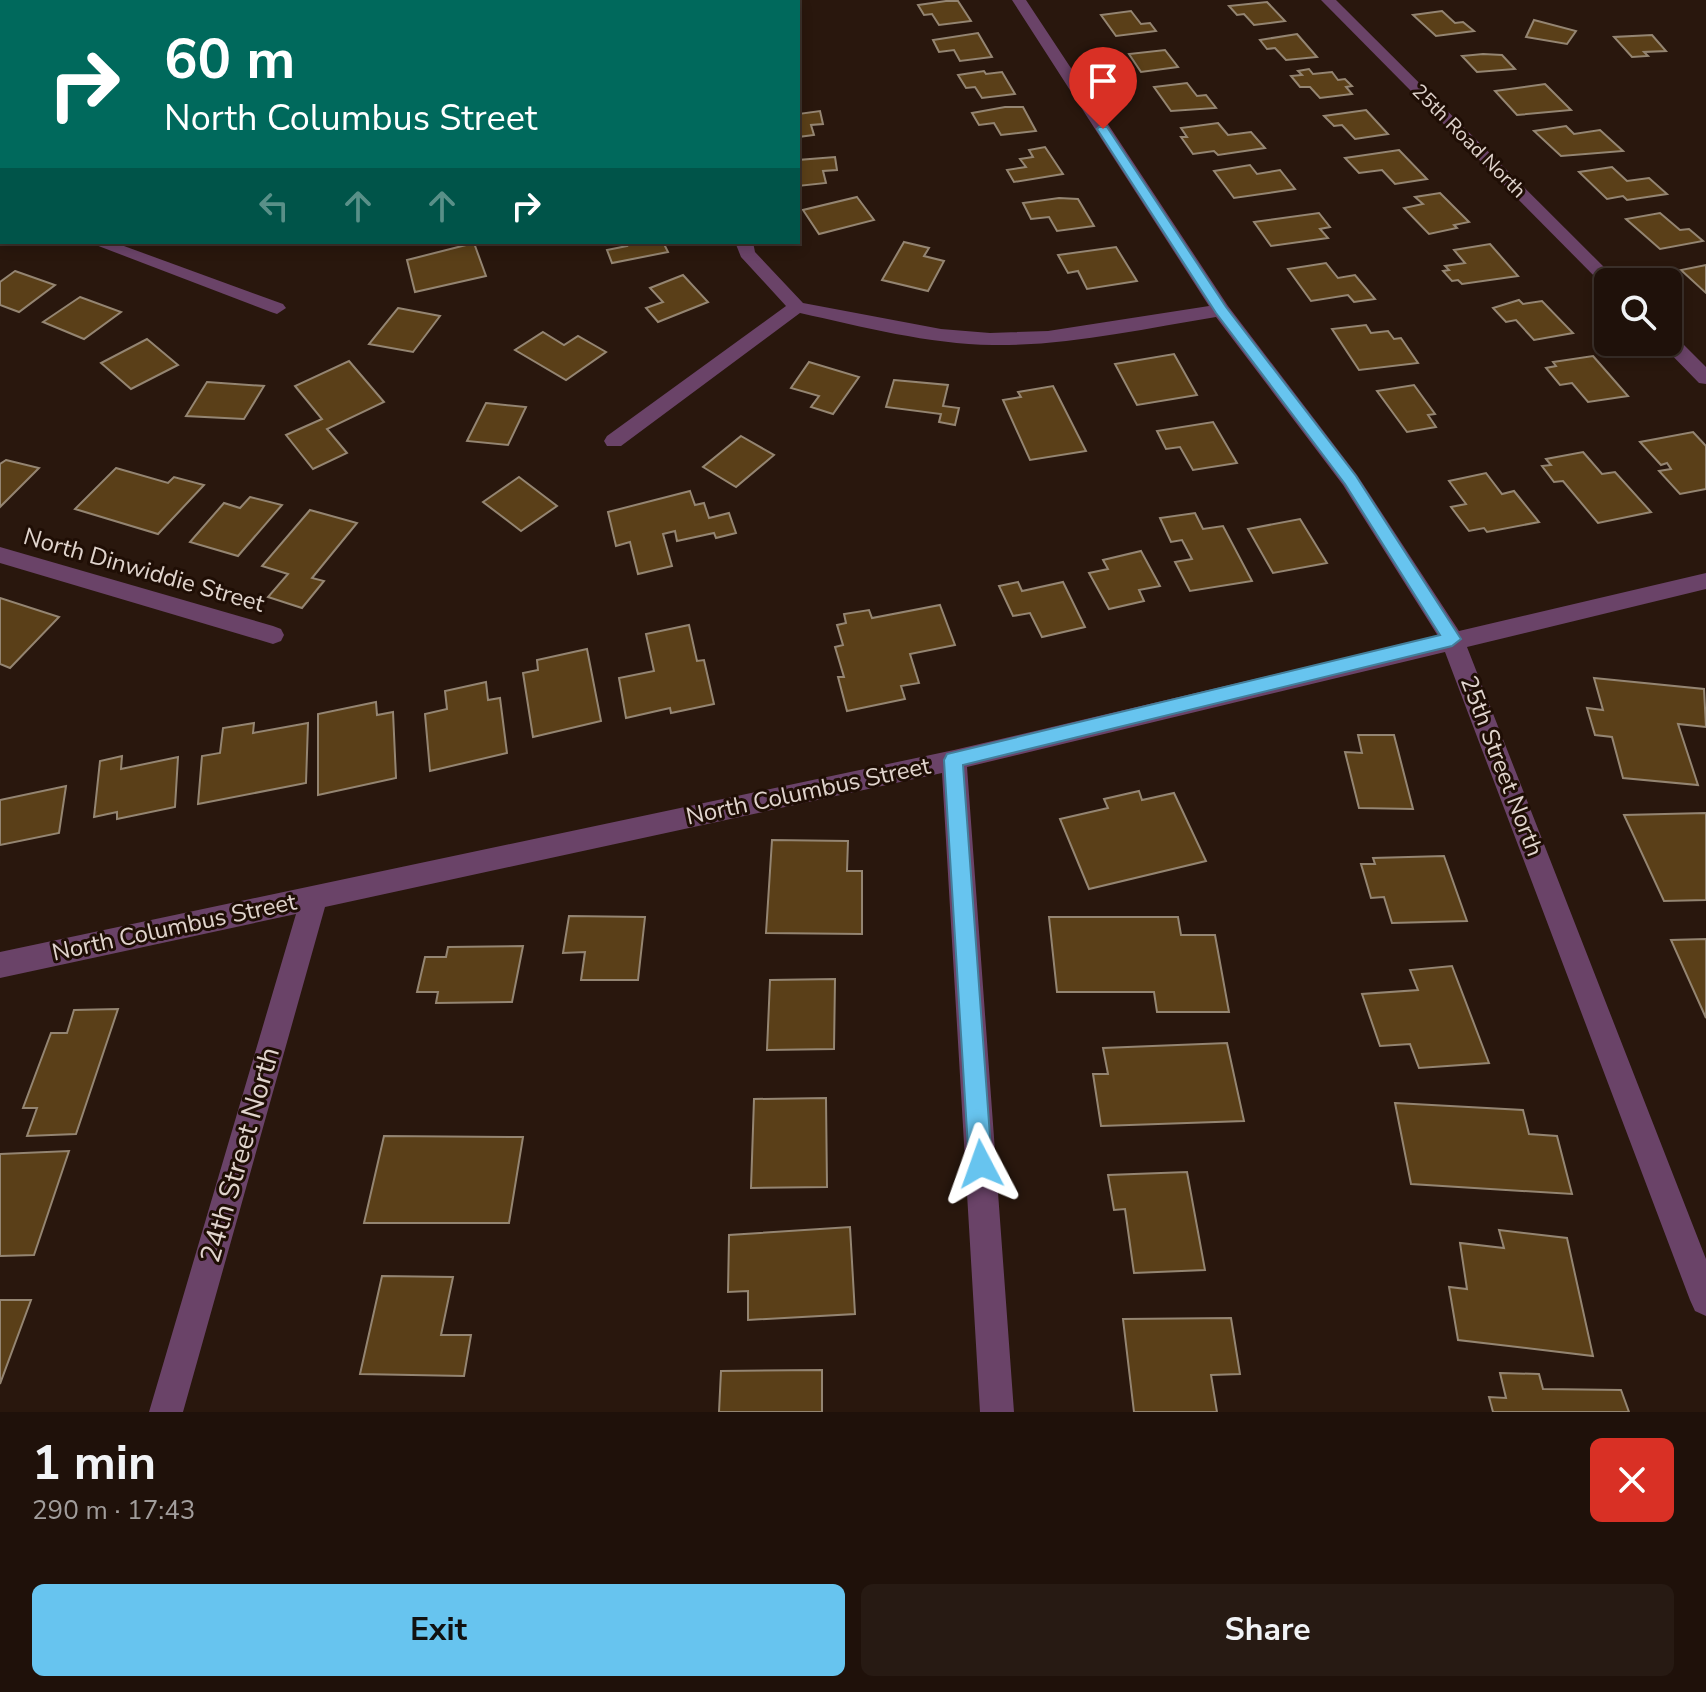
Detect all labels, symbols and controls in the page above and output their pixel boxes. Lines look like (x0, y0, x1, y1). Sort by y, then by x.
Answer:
text: 60 m (164, 21, 295, 98)
icon: right (32, 32, 136, 136)
pin (1069, 47, 1137, 129)
icon: arrive (1081, 59, 1125, 103)
street label: 25th Road North (1406, 78, 1532, 204)
text: North Columbus Street (164, 94, 537, 143)
icon: left (252, 184, 296, 228)
icon: ahead (336, 184, 380, 228)
icon: ahead (420, 184, 464, 228)
icon: right (504, 184, 548, 228)
map controls (1594, 268, 1682, 356)
button: search (1594, 268, 1682, 356)
street label: North Dinwiddie Street (20, 520, 269, 620)
street label: 25th Street North (1453, 671, 1551, 861)
street label: North Columbus Street (683, 749, 934, 833)
street label: North Columbus Street (49, 885, 300, 969)
street label: 24th Street North (191, 1043, 289, 1267)
position arrow (939, 1122, 1023, 1206)
text: 1 min (32, 1430, 156, 1496)
button: close (1590, 1438, 1674, 1522)
text: 290 m · 17:43 (32, 1493, 195, 1528)
button: Exit (32, 1584, 845, 1676)
button: Share (861, 1584, 1674, 1676)

